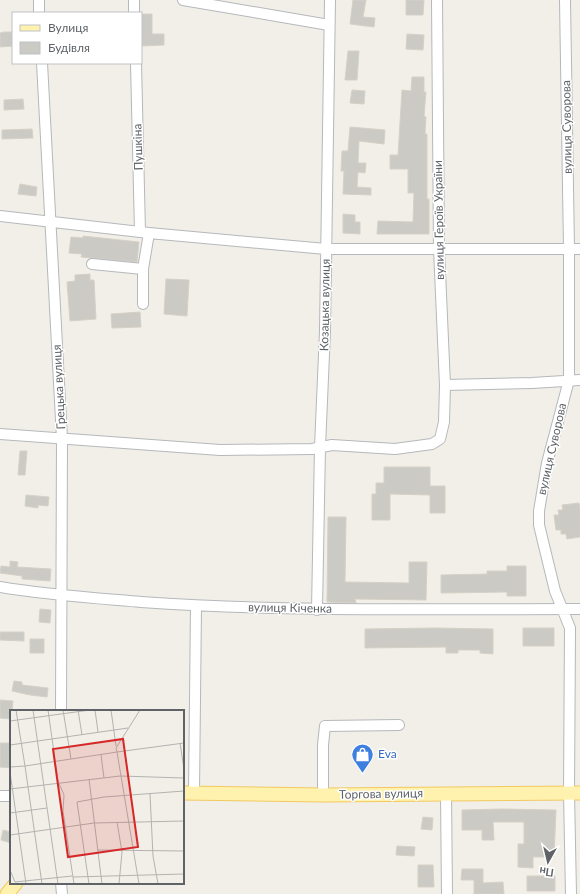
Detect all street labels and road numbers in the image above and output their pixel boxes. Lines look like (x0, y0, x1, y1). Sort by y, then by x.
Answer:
street label: вулиця Суворова (558, 80, 575, 174)
street label: Пушкіна (129, 123, 146, 171)
street label: вулиця Героїв України (430, 160, 447, 280)
street label: Козацька вулиця (316, 259, 333, 351)
street label: Грецька вулиця (49, 344, 68, 430)
street label: вулиця Суворова (534, 401, 569, 496)
street label: вулиця Кіченка (248, 599, 332, 616)
street label: Торгова вулиця (339, 785, 423, 802)

